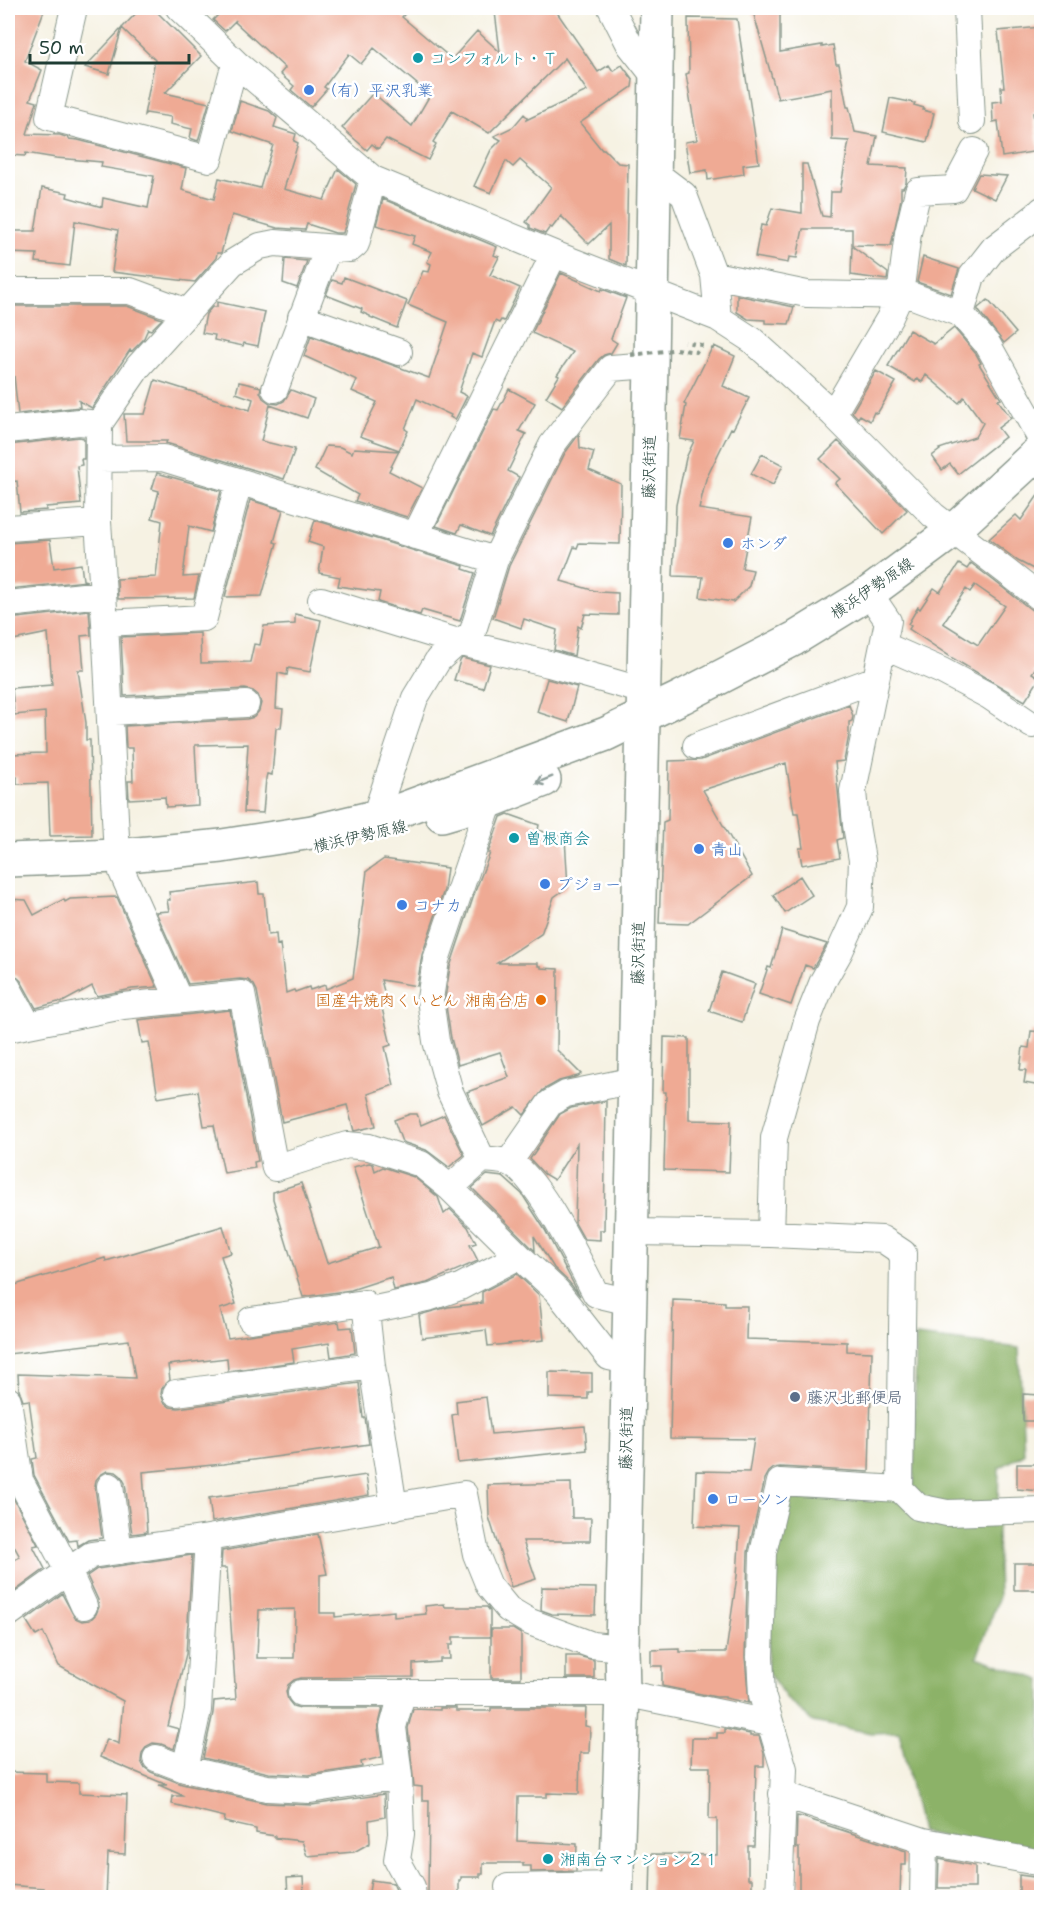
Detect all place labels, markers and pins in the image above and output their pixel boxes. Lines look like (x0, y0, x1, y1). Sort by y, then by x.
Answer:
place label: コンフォルト・Ｔ (430, 48, 558, 69)
marker: コンフォルト・Ｔ (411, 51, 425, 65)
place label: （有）平沢乳業 (321, 80, 433, 101)
marker: （有）平沢乳業 (302, 83, 316, 97)
place label: ホンダ (740, 533, 787, 554)
marker: ホンダ (721, 536, 735, 550)
place label: 曽根商会 (526, 828, 590, 849)
marker: 曽根商会 (507, 831, 521, 845)
place label: 青山 (711, 839, 743, 860)
marker: 青山 (692, 842, 706, 856)
place label: プジョー (557, 874, 621, 895)
marker: プジョー (538, 877, 552, 891)
place label: コナカ (414, 895, 462, 916)
marker: コナカ (395, 898, 409, 912)
place label: 国産牛焼肉くいどん 湘南台店 (315, 990, 529, 1011)
marker: 国産牛焼肉くいどん 湘南台店 (534, 993, 548, 1007)
place label: 藤沢北郵便局 (807, 1387, 903, 1408)
marker: 藤沢北郵便局 (788, 1390, 802, 1404)
place label: ローソン (725, 1489, 789, 1510)
marker: ローソン (706, 1492, 720, 1506)
place label: 湘南台マンション２１ (560, 1849, 719, 1870)
marker: 湘南台マンション２１ (541, 1852, 555, 1866)

